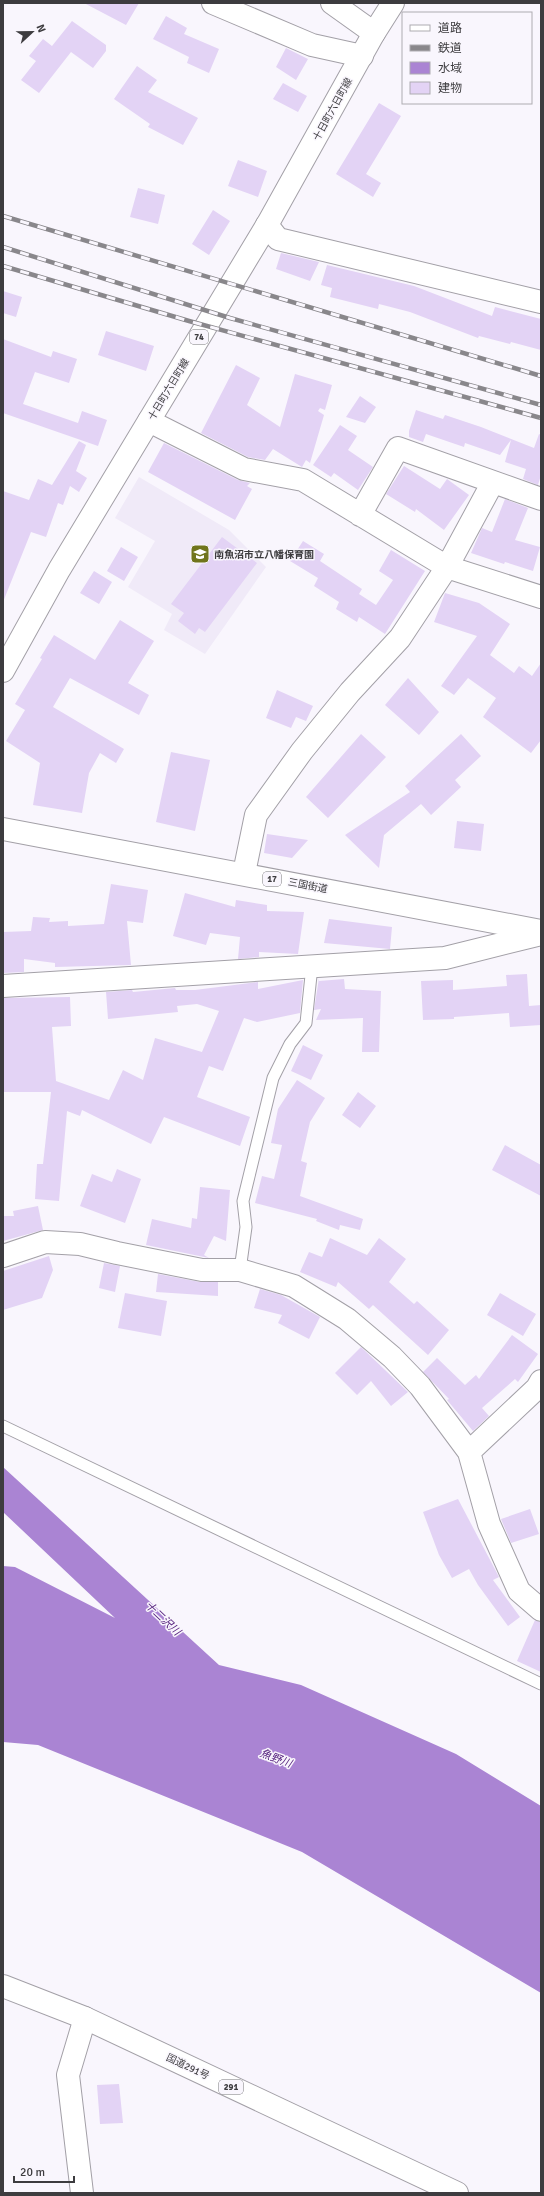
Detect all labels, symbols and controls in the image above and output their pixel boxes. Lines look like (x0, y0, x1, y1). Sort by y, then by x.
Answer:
north arrow (12, 12, 52, 52)
legend (402, 12, 532, 104)
text: 道路 (438, 21, 462, 36)
text: N (33, 22, 48, 34)
text: 鉄道 (438, 41, 462, 56)
text: 水域 (438, 61, 462, 76)
street label: 十日町六日町線 (311, 76, 355, 143)
text: 建物 (438, 81, 462, 96)
road number: 74 (190, 330, 208, 344)
street label: 十日町六日町線 (146, 356, 192, 423)
school or university icon: 南魚沼市立八幡保育園 (189, 543, 211, 565)
place label: 南魚沼市立八幡保育園 (214, 549, 314, 561)
road number: 17 (263, 872, 281, 886)
street label: 三国街道 (287, 876, 329, 896)
water label: 十二沢川 (142, 1599, 184, 1639)
water label: 魚野川 (258, 1747, 294, 1771)
street label: 国道291号 (164, 2052, 211, 2082)
road number: 291 (219, 2080, 243, 2094)
scale bar (14, 2158, 74, 2184)
text: 20 m (20, 2165, 45, 2180)

